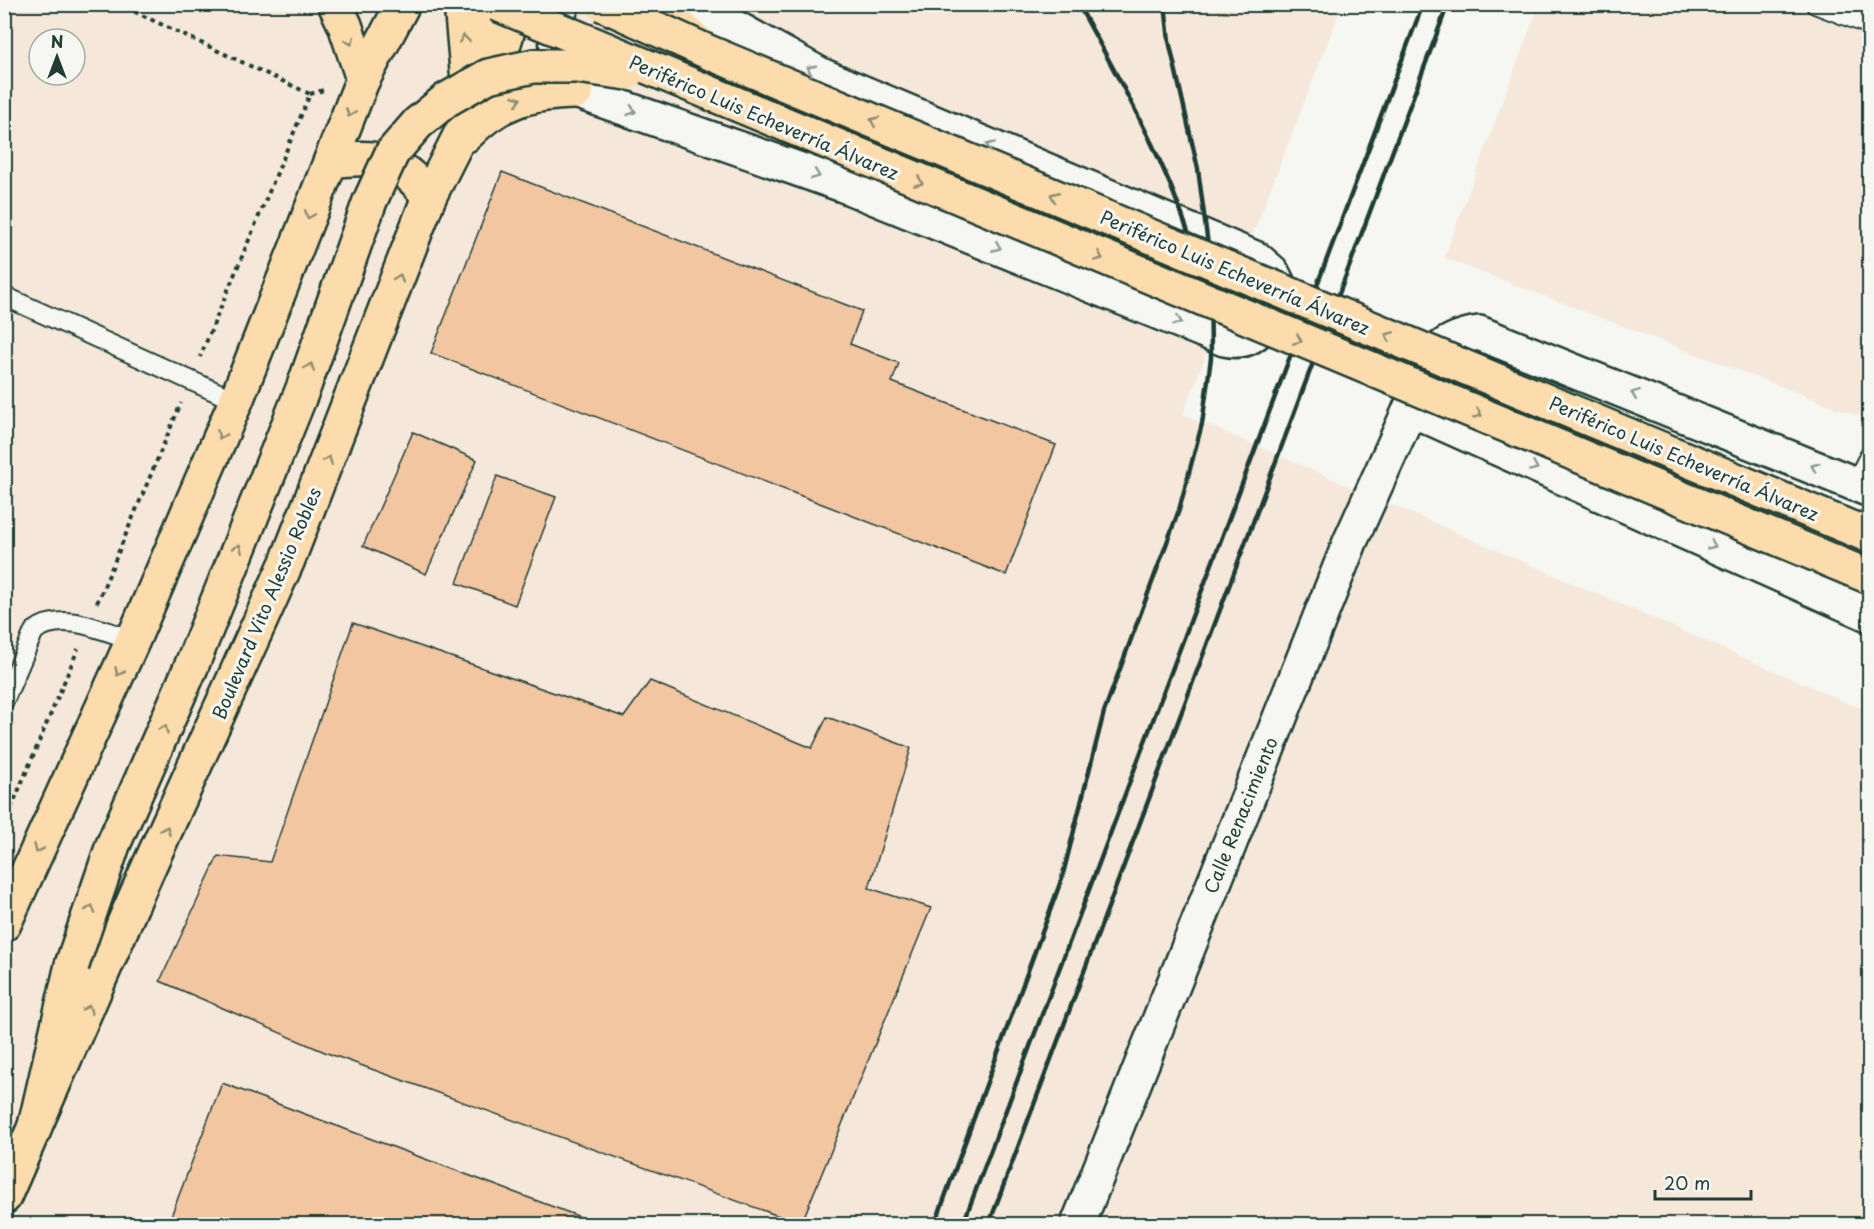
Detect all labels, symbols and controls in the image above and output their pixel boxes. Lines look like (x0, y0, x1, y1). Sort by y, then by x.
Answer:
north arrow (27, 27, 87, 87)
text: N (51, 29, 63, 53)
one-way arrow (459, 34, 471, 44)
one-way arrow (343, 35, 356, 46)
street label: Periférico Luis Echeverría Álvarez (625, 48, 903, 186)
one-way arrow (807, 65, 817, 76)
one-way arrow (511, 94, 521, 107)
one-way arrow (626, 103, 637, 116)
one-way arrow (344, 108, 357, 118)
one-way arrow (869, 116, 880, 128)
one-way arrow (985, 141, 996, 153)
one-way arrow (810, 168, 821, 180)
one-way arrow (912, 175, 923, 187)
one-way arrow (1049, 191, 1060, 203)
street label: Periférico Luis Echeverría Álvarez (1096, 203, 1374, 341)
one-way arrow (304, 209, 316, 220)
one-way arrow (991, 240, 1002, 252)
one-way arrow (1092, 250, 1103, 262)
one-way arrow (392, 273, 404, 284)
one-way arrow (1172, 313, 1182, 326)
one-way arrow (1384, 331, 1395, 343)
one-way arrow (1292, 332, 1303, 344)
one-way arrow (303, 362, 316, 373)
one-way arrow (1630, 388, 1641, 401)
street label: Periférico Luis Echeverría Álvarez (1545, 389, 1823, 527)
one-way arrow (1472, 407, 1483, 419)
one-way arrow (216, 429, 228, 440)
one-way arrow (321, 455, 333, 466)
one-way arrow (1527, 459, 1538, 471)
one-way arrow (1811, 462, 1822, 474)
street label: Boulevard Vito Alessio Robles (205, 483, 327, 723)
one-way arrow (1706, 538, 1717, 550)
one-way arrow (231, 544, 243, 555)
one-way arrow (114, 665, 126, 676)
one-way arrow (157, 724, 169, 735)
street label: Calle Renacimiento (1196, 733, 1284, 897)
one-way arrow (158, 826, 170, 837)
one-way arrow (34, 843, 46, 854)
one-way arrow (83, 904, 96, 915)
one-way arrow (81, 1005, 93, 1016)
scale bar (1655, 1163, 1751, 1201)
text: 20 m (1664, 1169, 1710, 1196)

